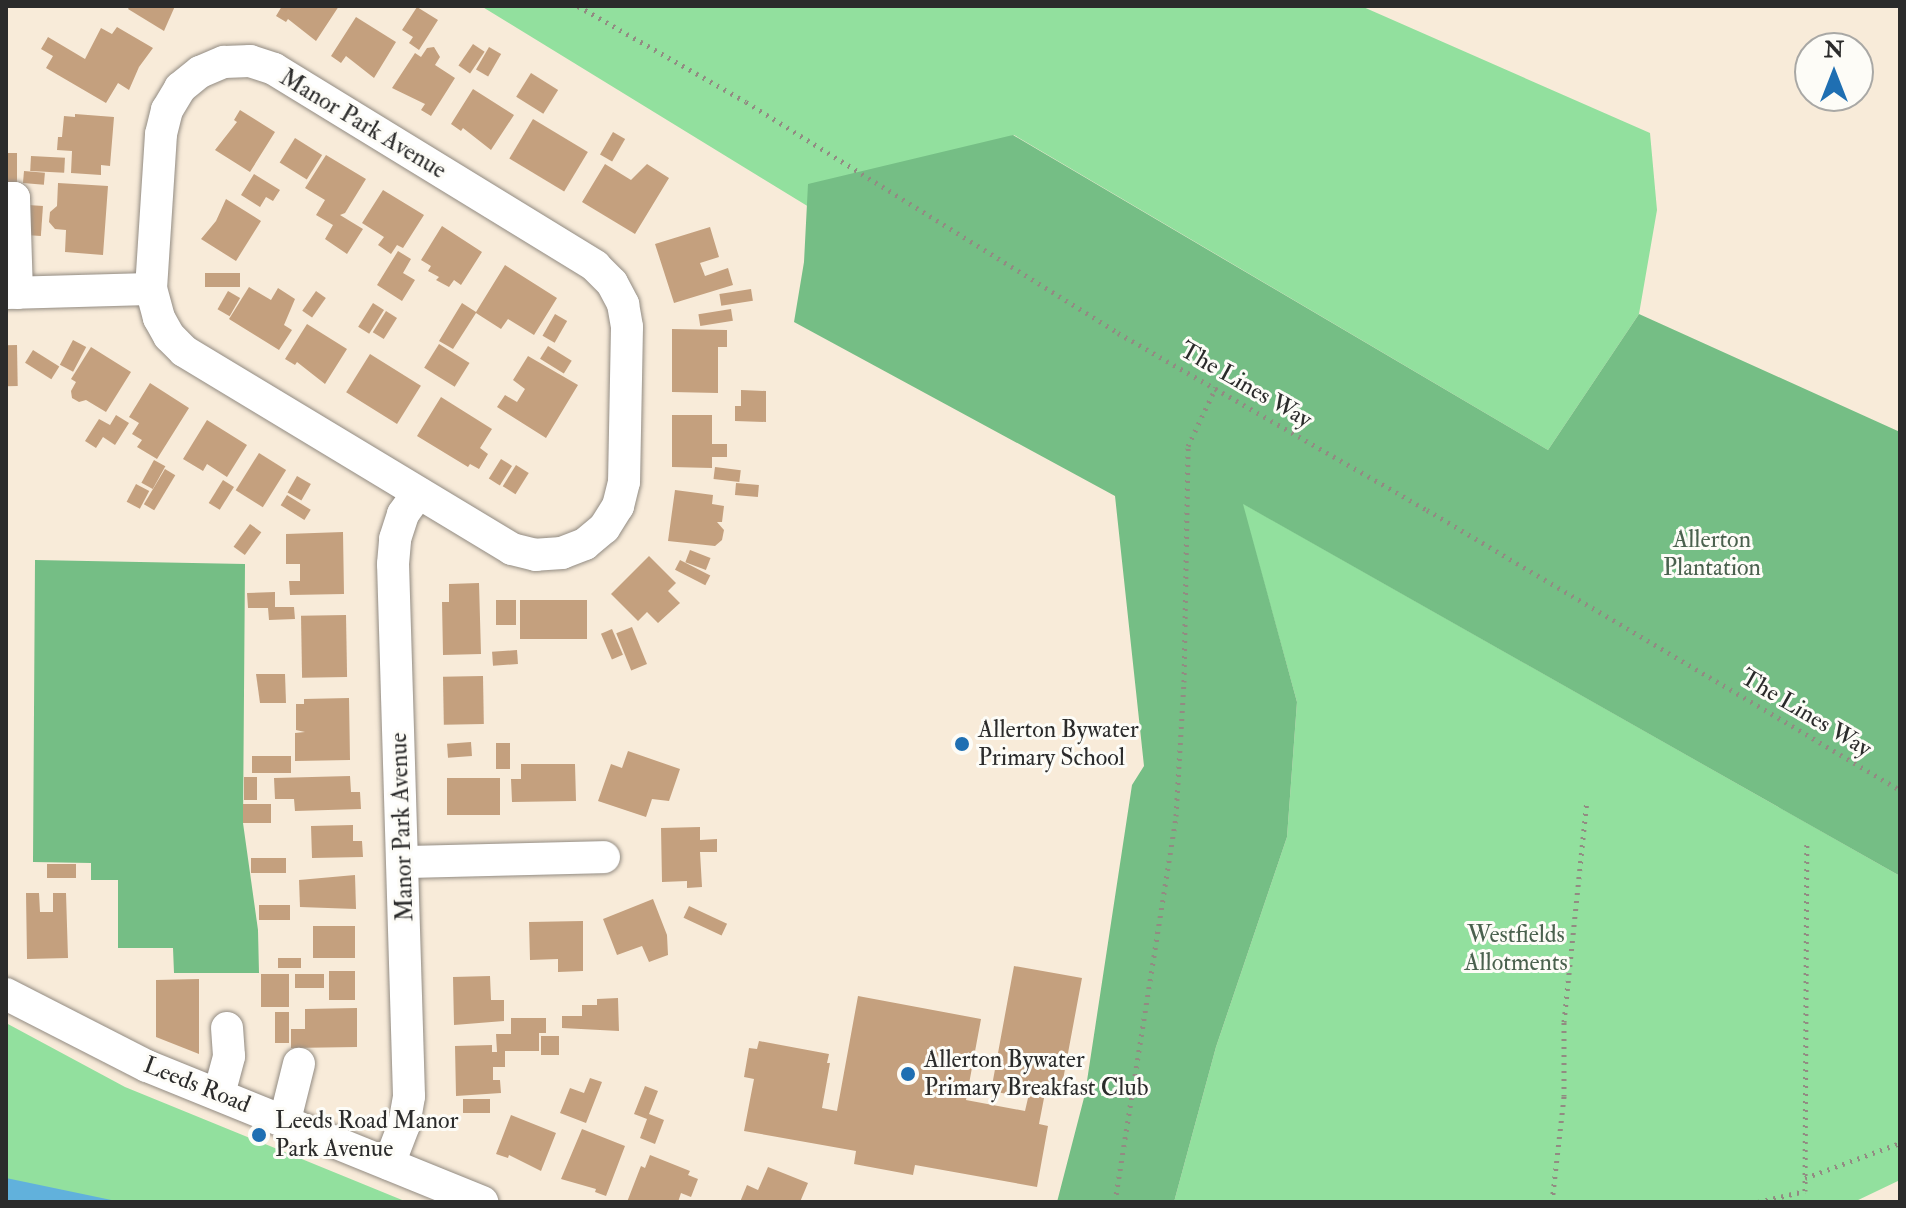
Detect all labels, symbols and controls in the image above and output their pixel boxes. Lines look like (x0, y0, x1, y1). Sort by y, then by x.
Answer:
north arrow (1794, 32, 1874, 112)
text: N (1824, 36, 1844, 64)
street label: Manor Park Avenue (275, 63, 451, 185)
street label: The Lines Way (1175, 336, 1317, 434)
park label: Allerton Plantation (1663, 526, 1761, 582)
street label: The Lines Way (1735, 663, 1877, 763)
place label: Allerton Bywater Primary School (978, 716, 1139, 772)
street label: Manor Park Avenue (384, 732, 420, 922)
marker: Allerton Bywater Primary School (953, 735, 971, 753)
park label: Westfields Allotments (1464, 921, 1568, 977)
place label: Allerton Bywater Primary Breakfast Club (924, 1046, 1148, 1102)
street label: Leeds Road (139, 1051, 255, 1119)
marker: Allerton Bywater Primary Breakfast Club (899, 1065, 917, 1083)
place label: Leeds Road Manor Park Avenue (275, 1107, 459, 1163)
marker: Leeds Road Manor Park Avenue (250, 1126, 268, 1144)

